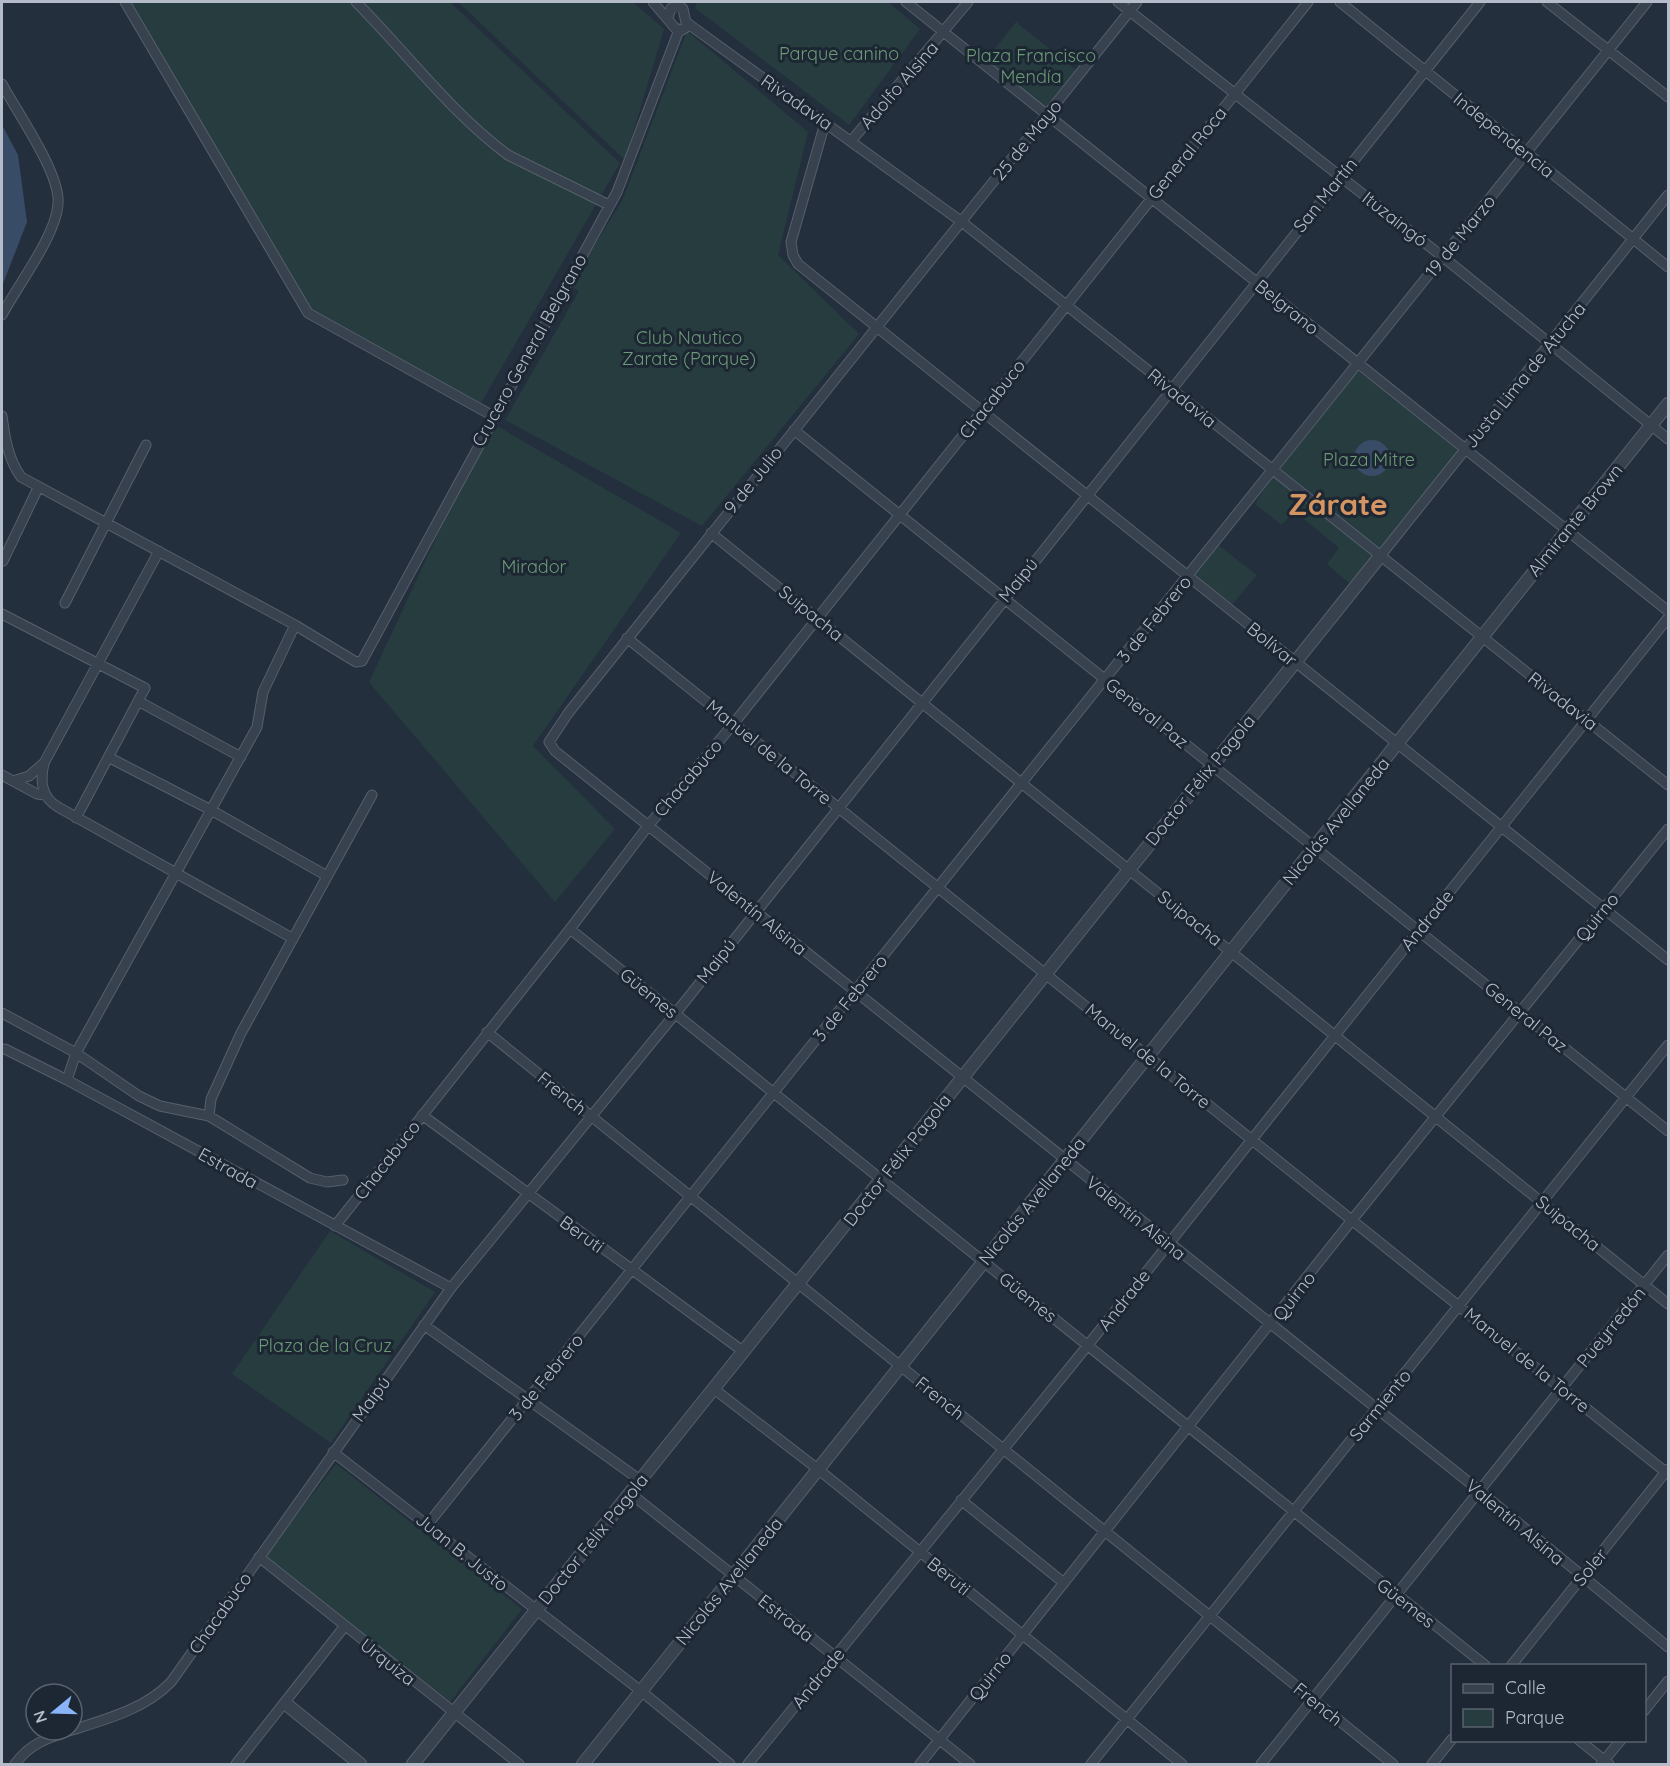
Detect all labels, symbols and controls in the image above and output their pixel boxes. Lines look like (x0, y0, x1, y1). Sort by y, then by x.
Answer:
street label: Adolfo Alsina (855, 36, 943, 134)
park label: Parque canino (779, 42, 899, 65)
park label: Plaza Francisco Mendía (966, 44, 1096, 88)
street label: Rivadavia (757, 69, 837, 135)
street label: Independencia (1449, 87, 1559, 183)
street label: 25 de Mayo (987, 95, 1067, 185)
street label: General Roca (1143, 102, 1231, 204)
street label: San Martín (1288, 153, 1362, 237)
street label: Ituzaingó (1358, 186, 1432, 252)
street label: 19 de Marzo (1420, 190, 1500, 282)
street label: Crucero General Belgrano (466, 250, 592, 450)
street label: Belgrano (1250, 274, 1324, 340)
street label: Justa Lima de Atucha (1459, 297, 1591, 453)
park label: Club Nautico Zarate (Parque) (622, 326, 756, 370)
street label: Chacabuco (954, 355, 1030, 443)
street label: Rivadavia (1143, 363, 1221, 433)
street label: 9 de Julio (719, 442, 787, 518)
park label: Plaza Mitre (1323, 448, 1415, 471)
street label: Almirante Brown (1523, 459, 1627, 581)
district label: Zárate (1288, 485, 1388, 523)
street label: Maipú (993, 553, 1043, 607)
park label: Mirador (501, 555, 567, 578)
street label: 3 de Febrero (1112, 571, 1196, 667)
street label: Suipacha (774, 580, 848, 646)
street label: Bolívar (1242, 617, 1302, 671)
street label: Rivadavia (1524, 667, 1602, 735)
street label: General Paz (1101, 673, 1193, 753)
street label: Manuel de la Torre (702, 694, 836, 810)
street label: Doctor Félix Pagola (1140, 710, 1260, 850)
street label: Chacabuco (649, 734, 727, 822)
street label: Nicolás Avellaneda (1277, 752, 1395, 890)
street label: Valentín Alsina (702, 866, 812, 960)
street label: Suipacha (1153, 885, 1227, 951)
street label: Andrade (1396, 885, 1458, 955)
street label: Quirno (1570, 888, 1624, 946)
street label: Maipú (691, 934, 741, 988)
street label: 3 de Febrero (808, 950, 892, 1046)
street label: Güemes (615, 963, 683, 1023)
street label: General Paz (1480, 977, 1572, 1057)
street label: Manuel de la Torre (1081, 998, 1215, 1114)
street label: French (533, 1066, 591, 1120)
street label: Doctor Félix Pagola (838, 1089, 956, 1231)
street label: Chacabuco (349, 1116, 425, 1204)
street label: Nicolás Avellaneda (973, 1132, 1091, 1270)
street label: Estrada (194, 1142, 262, 1194)
street label: Valentín Alsina (1081, 1171, 1191, 1265)
street label: Suipacha (1531, 1190, 1605, 1256)
street label: Beruti (555, 1210, 609, 1258)
street label: Andrade (1093, 1265, 1155, 1335)
street label: Güemes (994, 1267, 1062, 1327)
street label: Quirno (1268, 1267, 1320, 1325)
street label: Pueyrredón (1572, 1282, 1650, 1372)
street label: Manuel de la Torre (1460, 1302, 1594, 1418)
street label: 3 de Febrero (504, 1329, 588, 1425)
park label: Plaza de la Cruz (258, 1334, 392, 1357)
street label: Sarmiento (1344, 1364, 1416, 1446)
street label: French (911, 1371, 969, 1425)
street label: Maipú (347, 1372, 395, 1426)
street label: Doctor Félix Pagola (533, 1469, 653, 1609)
street label: Valentín Alsina (1461, 1474, 1569, 1570)
street label: Juan B. Justo (411, 1508, 513, 1596)
street label: Nicolás Avellaneda (670, 1512, 788, 1650)
street label: Soler (1568, 1543, 1612, 1591)
street label: Beruti (923, 1552, 975, 1600)
street label: Chacabuco (183, 1568, 257, 1658)
street label: Güemes (1372, 1573, 1440, 1633)
street label: Estrada (754, 1589, 818, 1647)
street label: Urquiza (356, 1633, 420, 1691)
street label: Andrade (787, 1643, 849, 1713)
street label: Quirno (964, 1647, 1016, 1705)
legend (1451, 1664, 1646, 1742)
text: Calle (1505, 1676, 1546, 1699)
street label: French (1289, 1677, 1347, 1731)
north arrow (24, 1682, 84, 1742)
text: Parque (1505, 1706, 1564, 1729)
text: N (28, 1708, 51, 1726)

